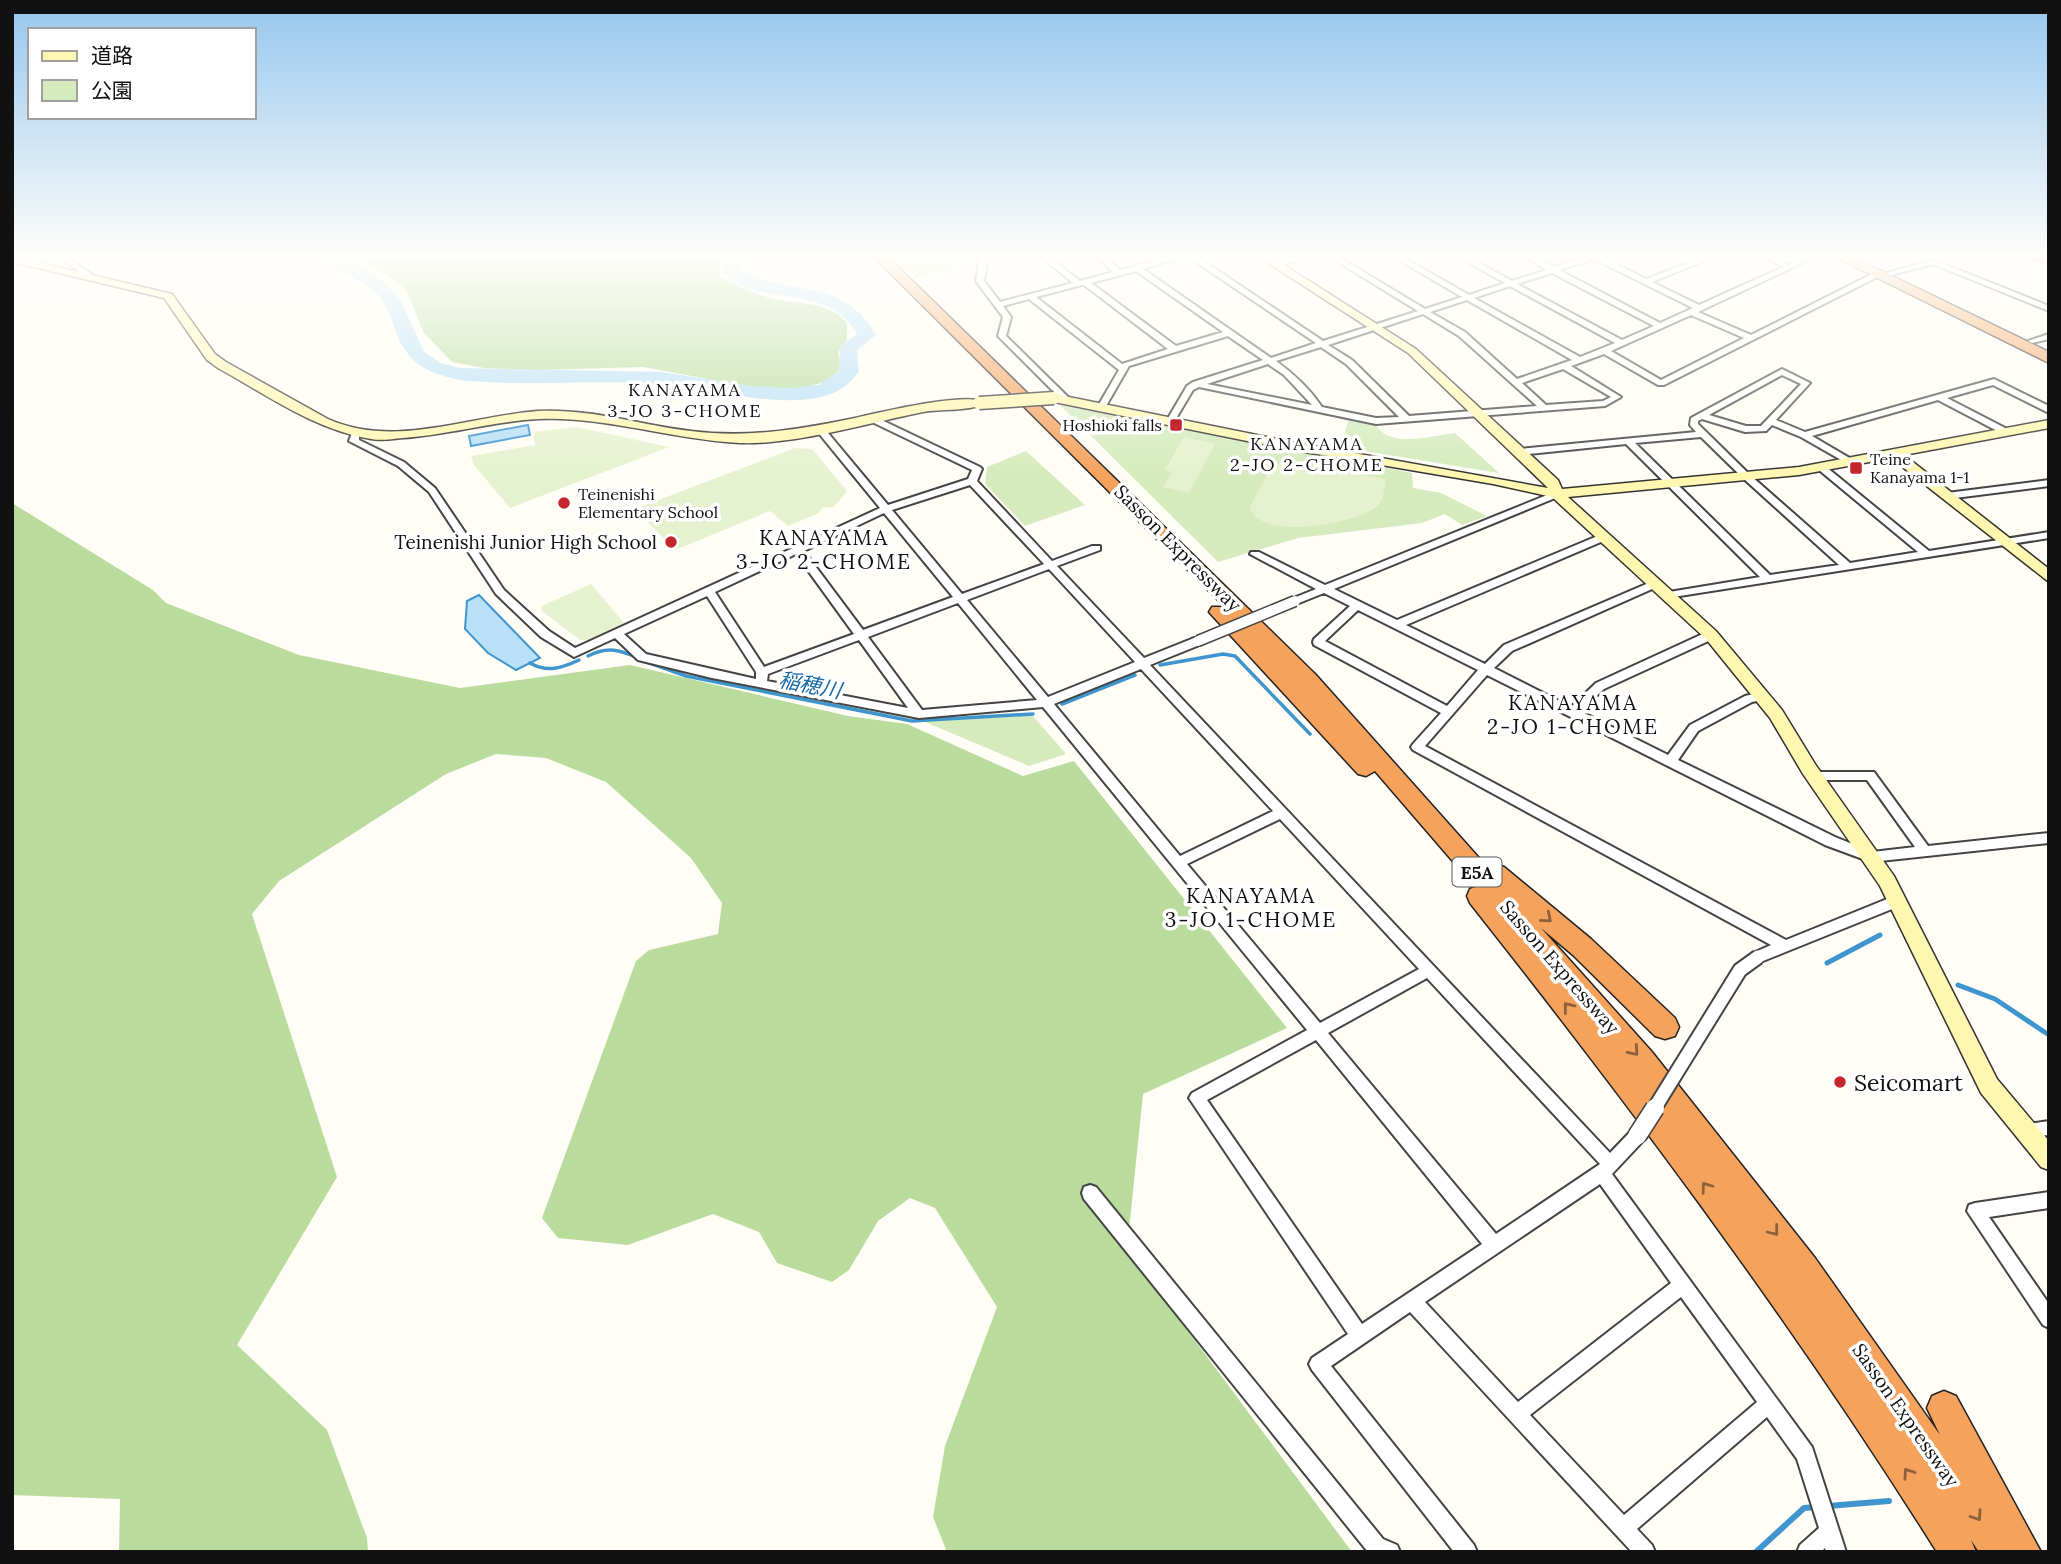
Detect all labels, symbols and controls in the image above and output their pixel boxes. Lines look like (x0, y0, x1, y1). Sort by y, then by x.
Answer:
legend (28, 28, 256, 119)
text: 道路 (91, 42, 133, 69)
text: 公園 (91, 77, 133, 104)
district label: KANAYAMA 3-JO 3-CHOME (607, 378, 763, 422)
place label: Hoshioki falls (1063, 415, 1162, 435)
marker: Hoshioki falls (1168, 417, 1184, 433)
district label: KANAYAMA 2-JO 2-CHOME (1230, 432, 1384, 476)
place label: Teine Kanayama 1-1 (1870, 449, 1970, 487)
marker: Teine Kanayama 1-1 (1848, 460, 1864, 476)
street label: Sasson Expressway (1110, 480, 1246, 616)
place label: Teinenishi Elementary School (578, 484, 718, 522)
marker: Teinenishi Elementary School (556, 495, 572, 511)
district label: KANAYAMA 3-JO 2-CHOME (736, 524, 912, 575)
place label: Teinenishi Junior High School (394, 530, 657, 554)
marker: Teinenishi Junior High School (663, 534, 679, 550)
water label: 稲穂川 (777, 666, 845, 705)
district label: KANAYAMA 2-JO 1-CHOME (1487, 689, 1659, 740)
road number: E5A (1452, 858, 1502, 886)
district label: KANAYAMA 3-JO 1-CHOME (1165, 882, 1337, 933)
street label: Sasson Expressway (1495, 895, 1625, 1039)
one-way arrow (1540, 910, 1552, 923)
one-way arrow (1564, 1002, 1577, 1014)
one-way arrow (1626, 1043, 1638, 1056)
place label: Seicomart (1854, 1068, 1963, 1097)
marker: Seicomart (1832, 1074, 1848, 1090)
one-way arrow (1702, 1182, 1715, 1195)
one-way arrow (1765, 1223, 1778, 1235)
street label: Sasson Expressway (1847, 1339, 1965, 1491)
one-way arrow (1904, 1468, 1916, 1481)
one-way arrow (1968, 1508, 1981, 1521)

